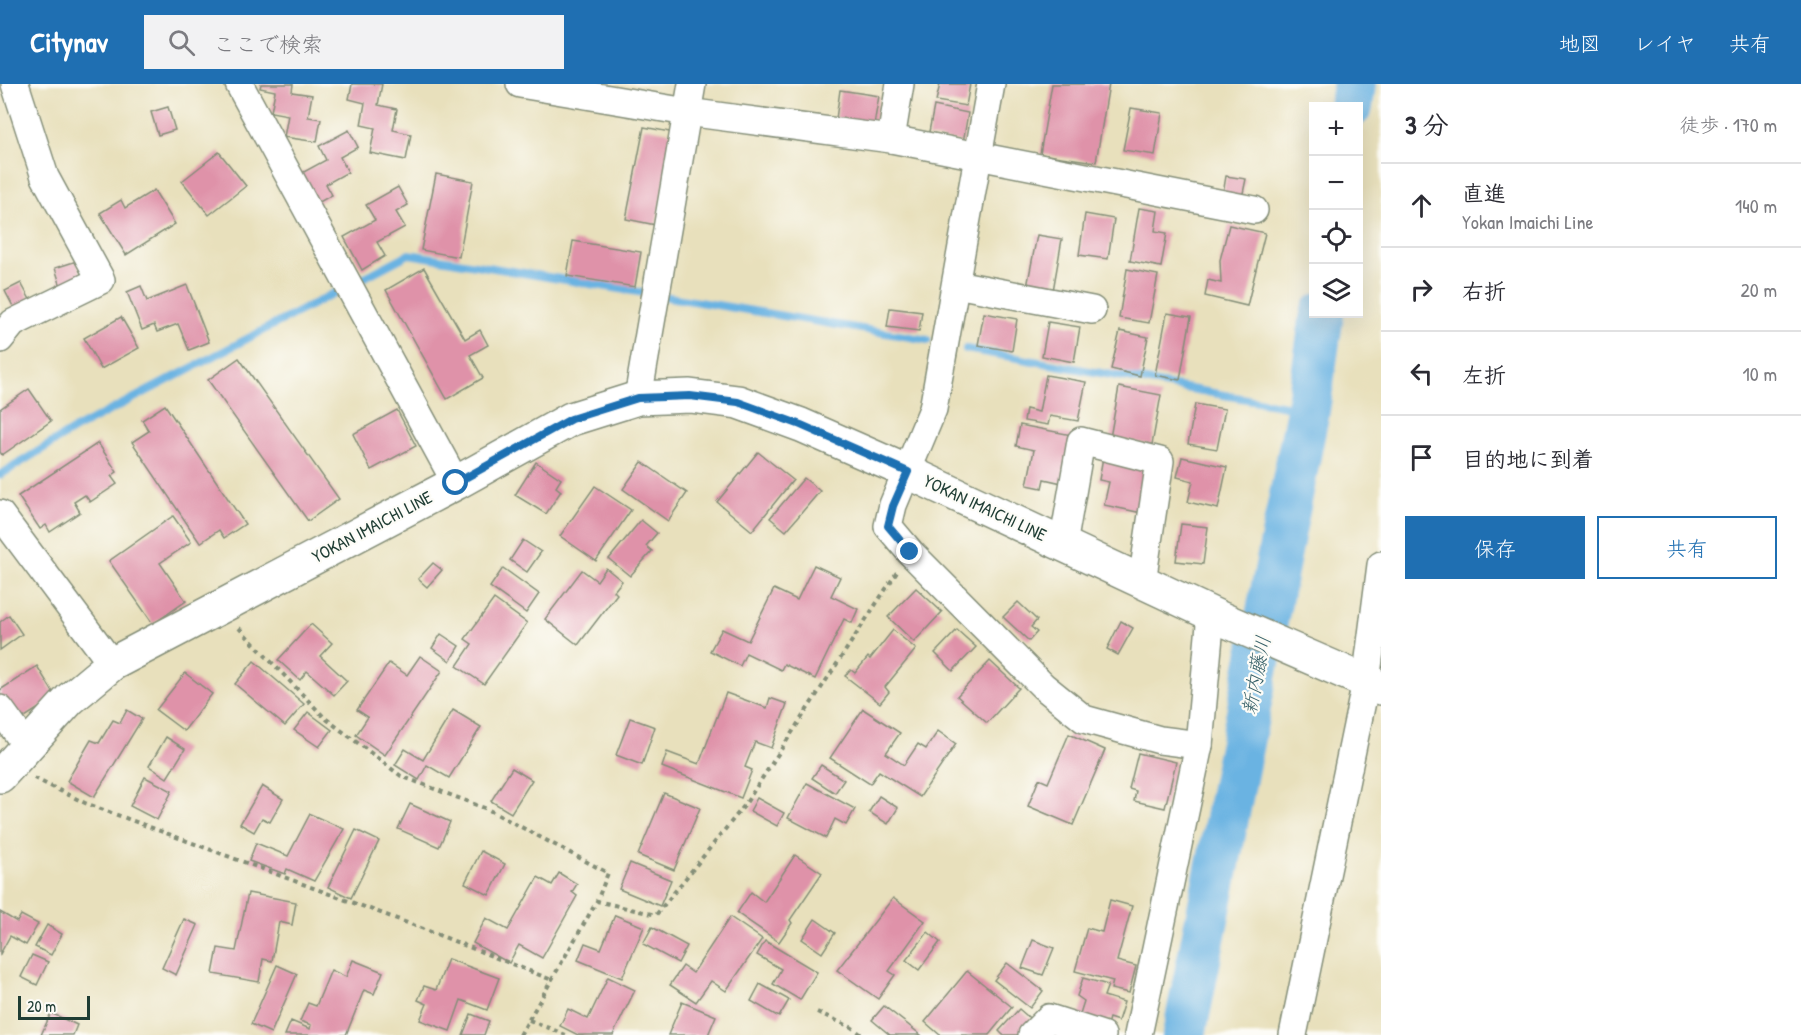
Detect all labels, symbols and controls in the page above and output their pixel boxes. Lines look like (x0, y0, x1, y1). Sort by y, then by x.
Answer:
search box (144, 15, 564, 69)
text: Citynav (30, 23, 108, 61)
icon: search (165, 26, 198, 59)
text: ここで検索 (213, 29, 323, 59)
text: 地図 (1559, 29, 1601, 58)
text: レイヤ (1634, 29, 1696, 58)
text: 共有 (1729, 29, 1771, 58)
map controls (1309, 102, 1363, 318)
button: + (1309, 102, 1363, 156)
text: 3 分 (1405, 107, 1449, 142)
text: 徒歩 · 170 m (1679, 111, 1777, 138)
button: − (1309, 156, 1363, 210)
text: 直進 (1462, 178, 1506, 208)
icon: ahead (1405, 189, 1438, 222)
text: 140 m (1735, 192, 1777, 219)
text: Yokan Imaichi Line (1462, 208, 1593, 235)
button: locate (1309, 210, 1363, 264)
button: layers (1309, 264, 1363, 318)
icon: right (1405, 273, 1438, 306)
text: 右折 (1462, 276, 1506, 306)
text: 20 m (1740, 276, 1777, 303)
icon: left (1405, 357, 1438, 390)
text: 左折 (1462, 360, 1506, 390)
text: 10 m (1743, 360, 1777, 387)
icon: arrive (1405, 441, 1438, 474)
text: 目的地に到着 (1462, 444, 1594, 474)
street label: YOKAN IMAICHI LINE (920, 468, 1051, 547)
route start (442, 469, 468, 495)
street label: YOKAN IMAICHI LINE (307, 484, 436, 569)
button: 保存 (1405, 516, 1585, 579)
button: 共有 (1597, 516, 1777, 579)
route end (896, 538, 922, 564)
water label: 新内藤川 (1235, 633, 1276, 717)
scale bar (18, 993, 90, 1020)
text: 20 m (27, 995, 56, 1017)

